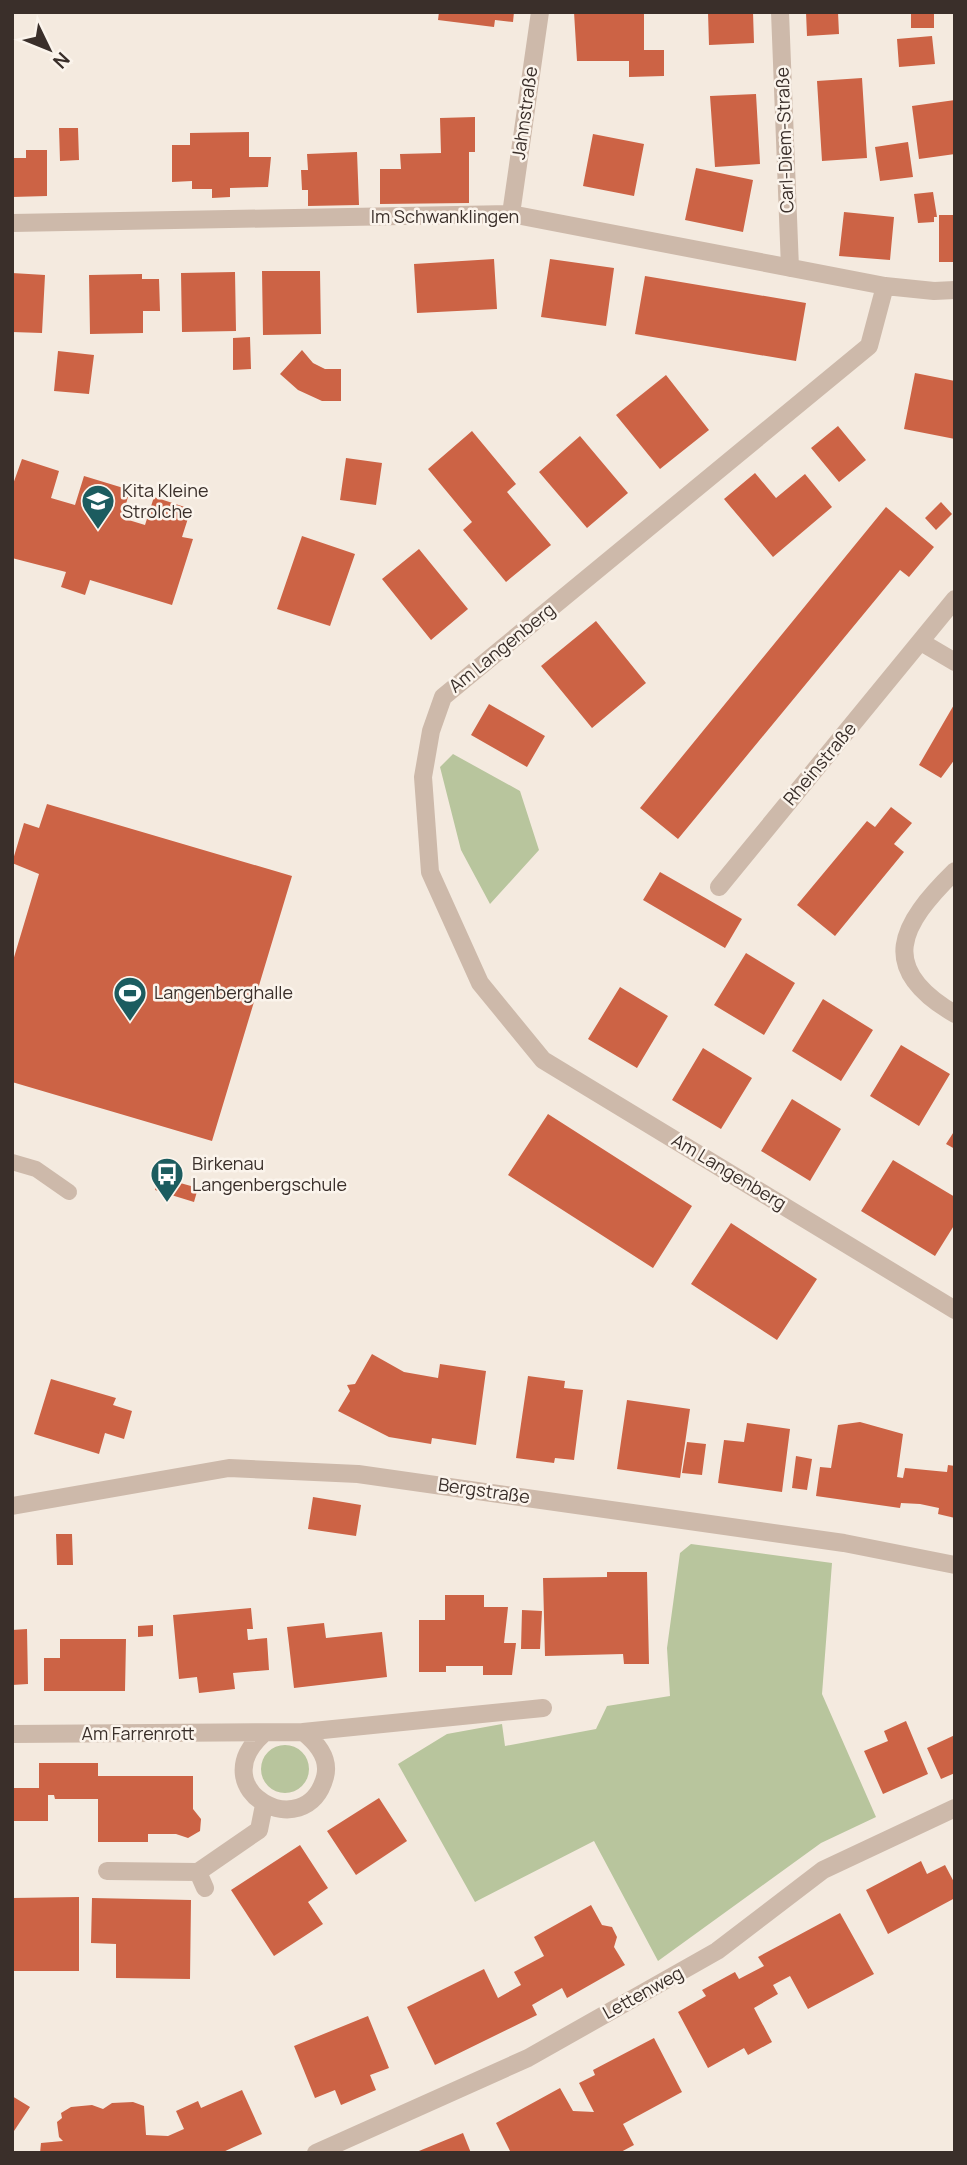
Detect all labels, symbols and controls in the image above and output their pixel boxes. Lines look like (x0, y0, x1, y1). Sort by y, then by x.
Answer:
north arrow (14, 14, 84, 84)
text: N (47, 47, 76, 74)
street label: Jahnstraße (506, 65, 542, 161)
street label: Carl-Diem-Straße (769, 67, 799, 214)
street label: Im Schwanklingen (371, 204, 519, 228)
place label: Kita Kleine Strolche (122, 478, 208, 523)
school or university icon: Kita Kleine Strolche (79, 482, 117, 531)
street label: Am Langenberg (443, 597, 559, 697)
street label: Rheinstraße (777, 717, 861, 810)
sports icon: Langenberghalle (111, 974, 149, 1023)
place label: Langenberghalle (154, 980, 293, 1004)
street label: Am Langenberg (668, 1127, 791, 1215)
place label: Birkenau Langenbergschule (192, 1151, 347, 1196)
bus stop icon: Birkenau Langenbergschule (148, 1155, 186, 1204)
street label: Bergstraße (437, 1472, 532, 1508)
street label: Am Farrenrott (81, 1721, 195, 1745)
street label: Lettenweg (598, 1960, 687, 2024)

